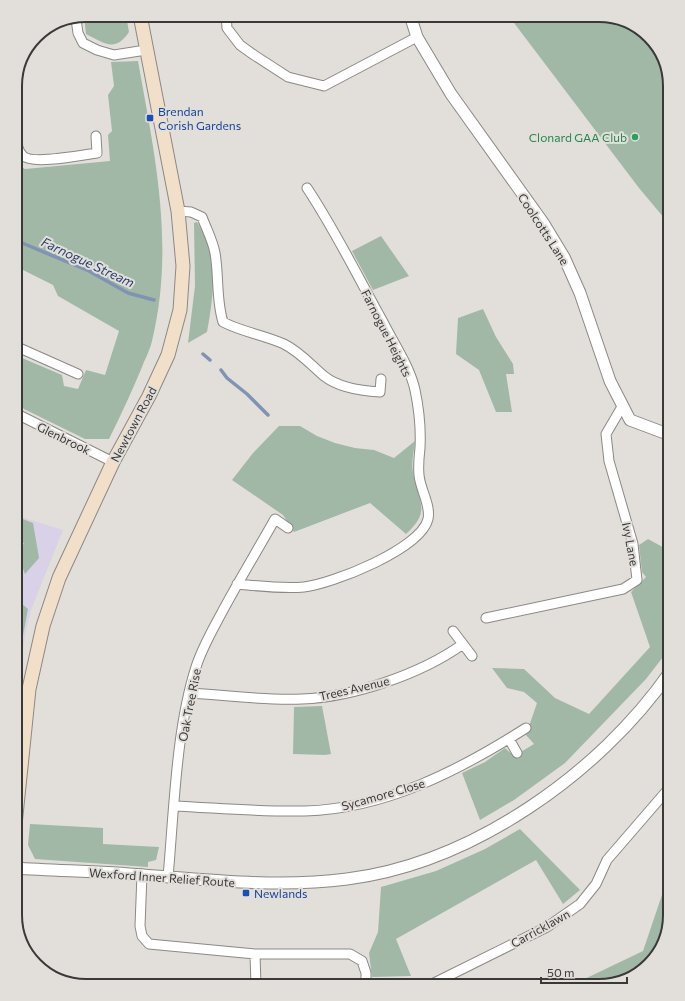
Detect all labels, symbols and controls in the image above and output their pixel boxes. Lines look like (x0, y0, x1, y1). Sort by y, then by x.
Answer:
place label: Brendan Corish Gardens (158, 104, 241, 132)
marker: Brendan Corish Gardens (145, 113, 155, 123)
place label: Clonard GAA Club (529, 130, 627, 144)
marker: Clonard GAA Club (630, 132, 640, 142)
street label: Coolcotts Lane (516, 191, 572, 267)
water label: Farnogue Stream (39, 233, 137, 291)
street label: Farnogue Heights (359, 287, 415, 379)
street label: Newtown Road (107, 384, 159, 464)
street label: Glenbrook (35, 419, 93, 457)
street label: Ivy Lane (620, 521, 642, 567)
street label: Oak Tree Rise (175, 667, 203, 743)
street label: Trees Avenue (317, 673, 391, 703)
street label: Sycamore Close (340, 775, 426, 813)
street label: Wexford Inner Relief Route (89, 865, 235, 889)
place label: Newlands (254, 886, 307, 900)
marker: Newlands (241, 888, 251, 898)
street label: Carricklawn (508, 906, 572, 950)
scale bar (541, 959, 627, 985)
text: 50 m (547, 965, 575, 979)

